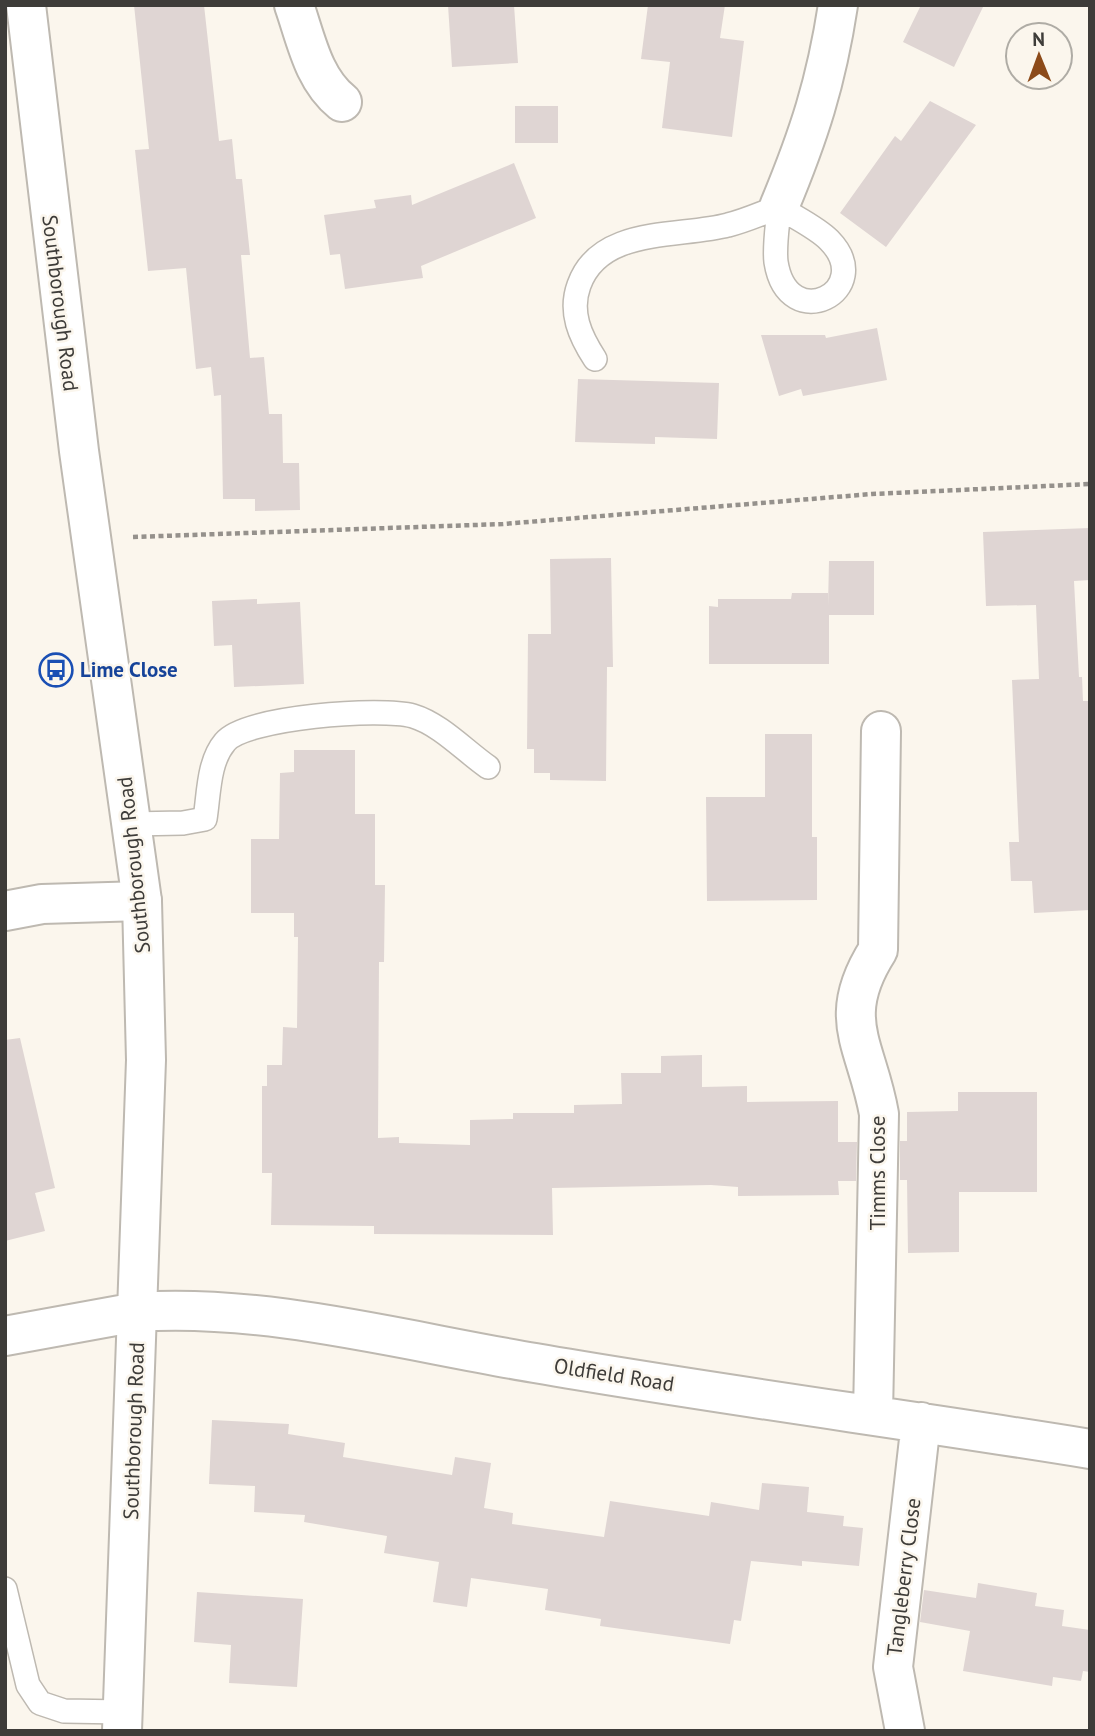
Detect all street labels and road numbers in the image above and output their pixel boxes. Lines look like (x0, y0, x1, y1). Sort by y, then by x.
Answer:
street label: Southborough Road (36, 213, 85, 393)
street label: Southborough Road (111, 775, 156, 955)
street label: Timms Close (864, 1116, 891, 1230)
street label: Southborough Road (117, 1342, 150, 1520)
street label: Oldfield Road (552, 1352, 676, 1397)
street label: Tangleberry Close (880, 1496, 927, 1658)

